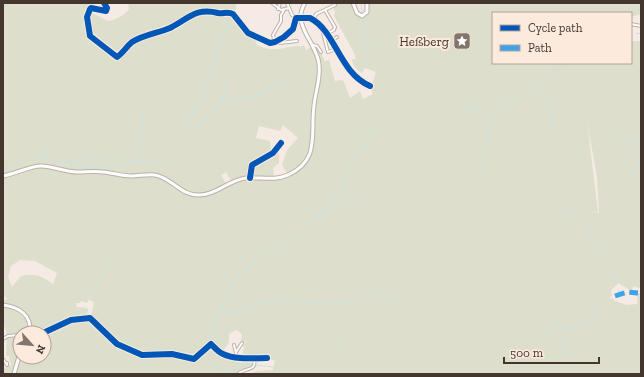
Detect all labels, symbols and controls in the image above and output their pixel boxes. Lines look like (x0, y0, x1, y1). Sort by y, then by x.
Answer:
legend (492, 12, 632, 64)
text: Cycle path (528, 21, 583, 35)
place icon: Heßberg (452, 31, 472, 51)
place label: Heßberg (399, 34, 449, 49)
text: Path (528, 41, 552, 55)
north arrow (12, 325, 52, 365)
scale bar (504, 339, 599, 365)
text: N (32, 343, 48, 357)
text: 500 m (510, 346, 544, 360)

